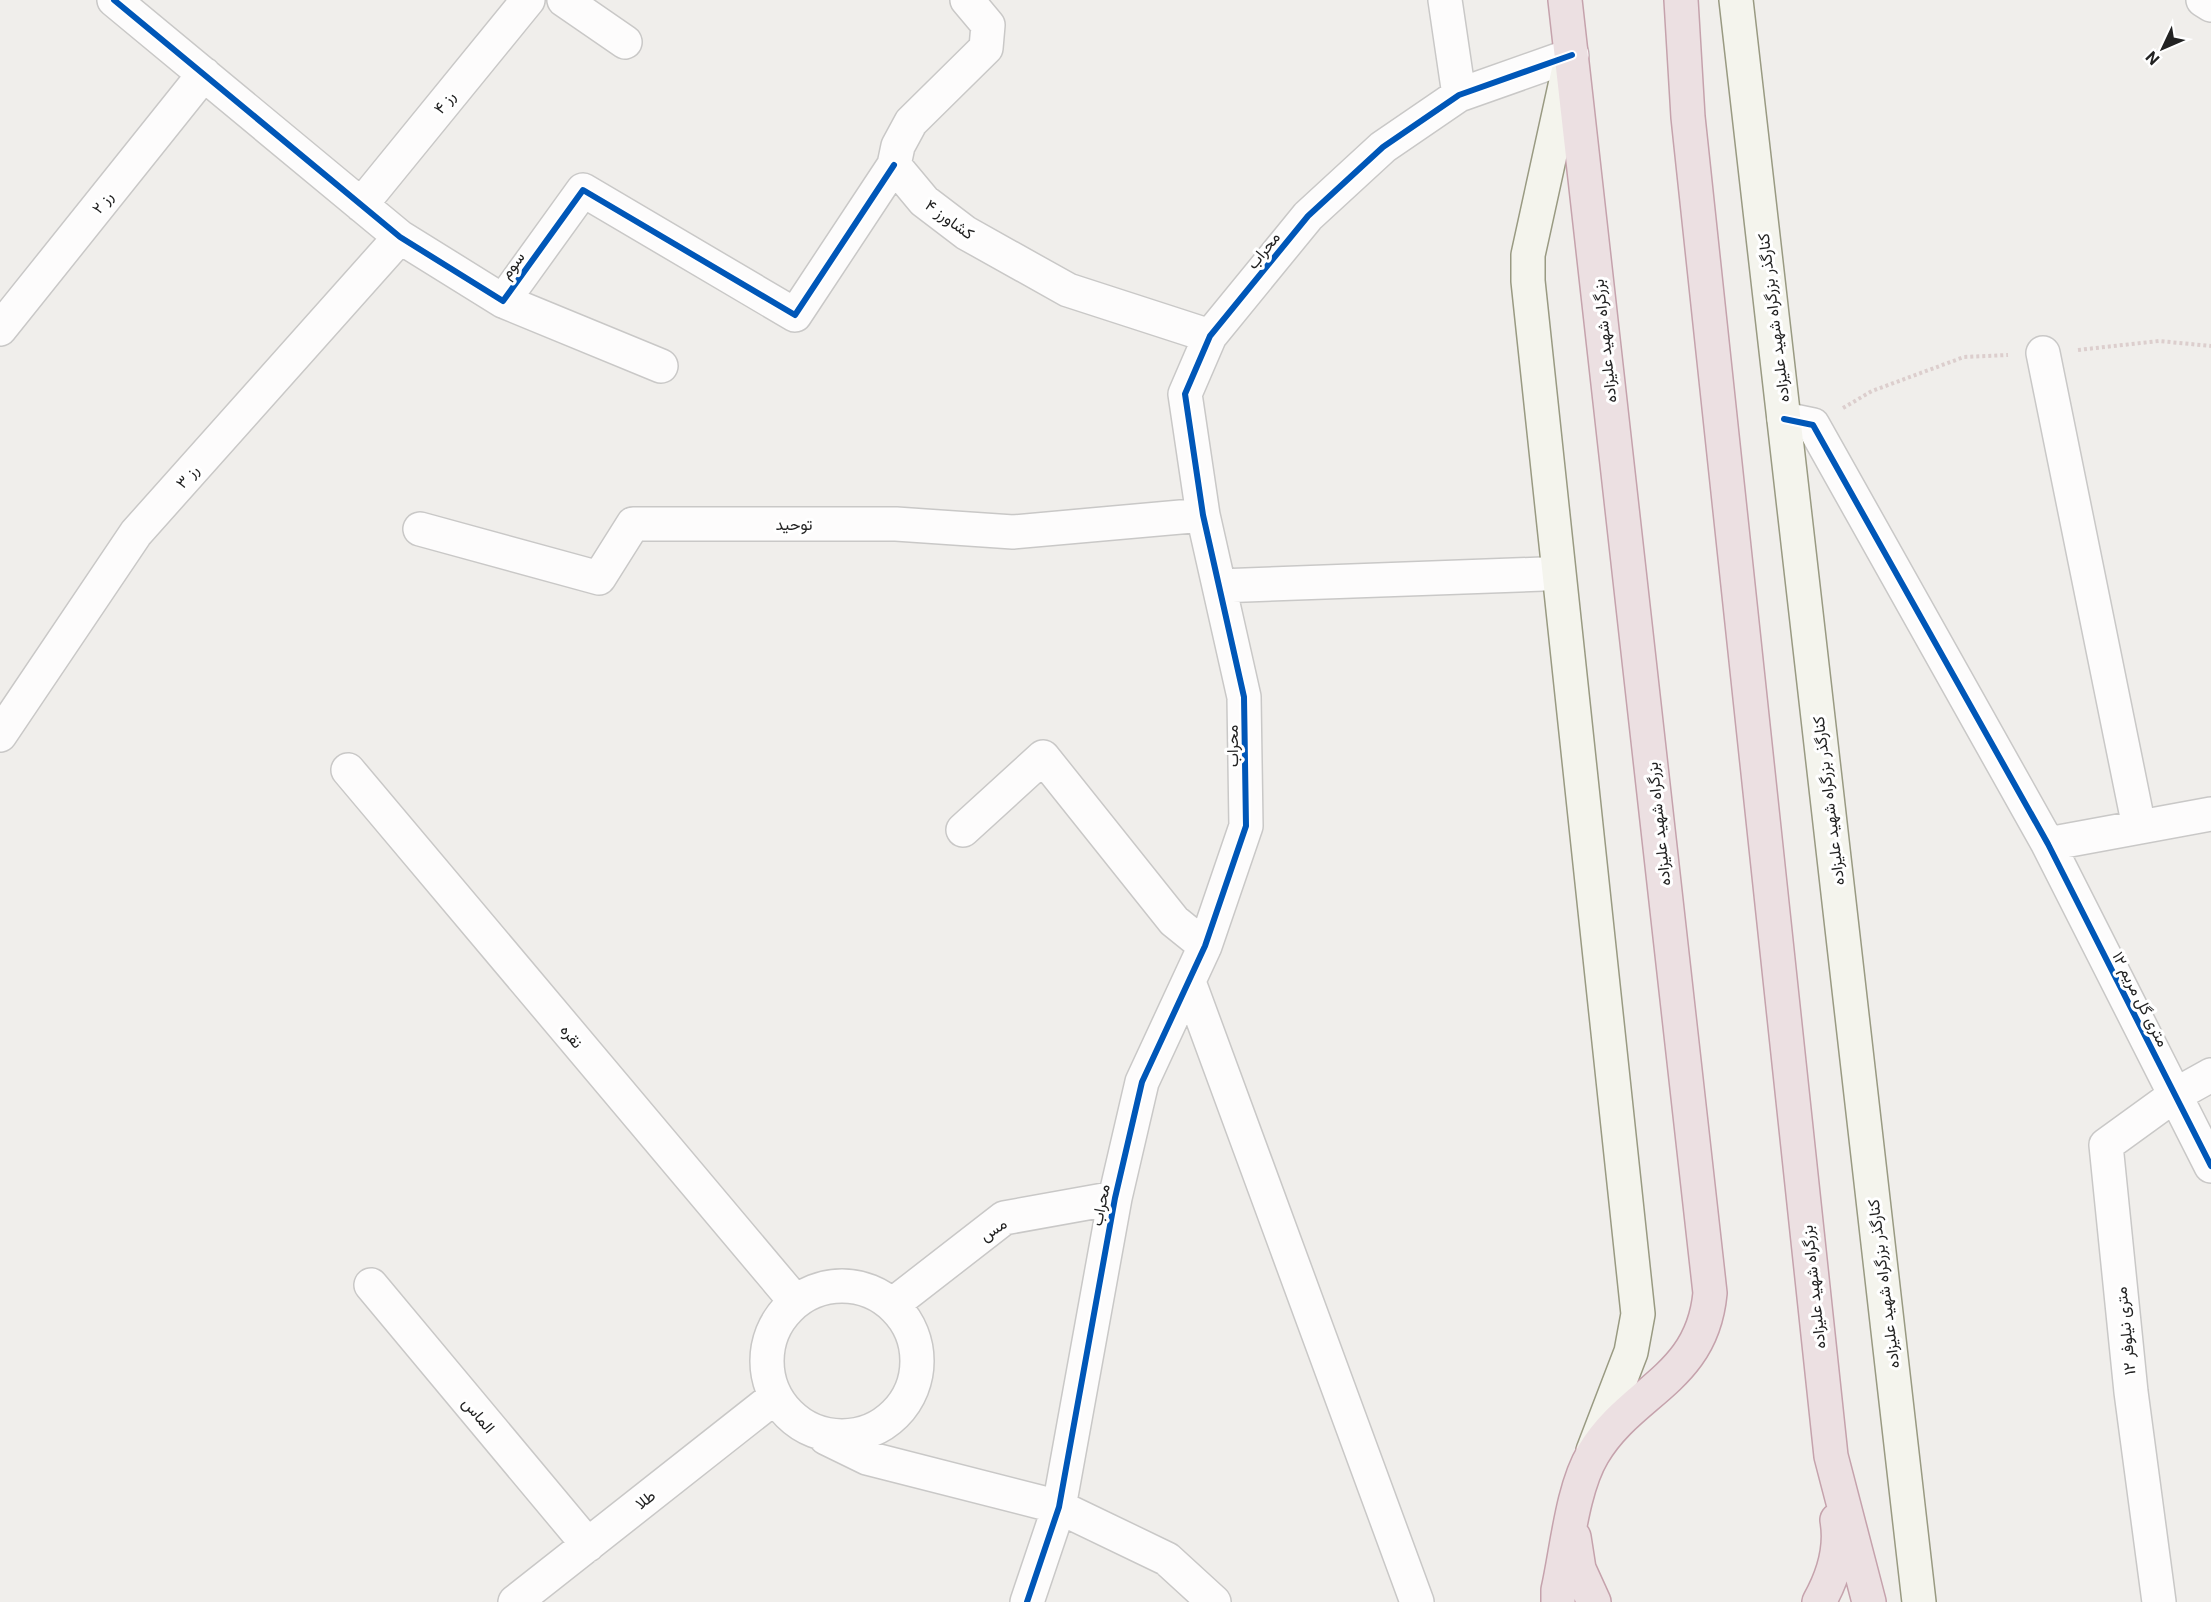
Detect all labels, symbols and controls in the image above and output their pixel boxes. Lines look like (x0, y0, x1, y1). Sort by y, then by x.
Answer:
north arrow (2133, 18, 2193, 78)
text: N (2142, 47, 2163, 69)
street label: رز ۴ (430, 87, 460, 118)
street label: رز ۲ (88, 187, 118, 218)
street label: کشاورز ۴ (921, 195, 978, 244)
street label: محراب (1243, 228, 1285, 273)
street label: کنارگذر بزرگراه شهید علیزاده (1754, 232, 1794, 404)
street label: سوم (496, 248, 529, 283)
street label: بزرگراه شهید علیزاده (1589, 278, 1621, 404)
street label: رز ۳ (172, 461, 204, 493)
street label: توحید (775, 515, 813, 535)
street label: کنارگذر بزرگراه شهید علیزاده (1809, 715, 1849, 887)
street label: محراب (1223, 725, 1243, 767)
street label: بزرگراه شهید علیزاده (1643, 761, 1675, 887)
street label: ۱۲ متری گل مریم (2108, 948, 2173, 1050)
street label: نقره (556, 1021, 587, 1053)
street label: محراب (1087, 1183, 1115, 1228)
street label: کنارگذر بزرگراه شهید علیزاده (1864, 1198, 1904, 1370)
street label: مس (976, 1214, 1011, 1246)
street label: بزرگراه شهید علیزاده (1798, 1224, 1830, 1350)
street label: ۱۲ متری نیلوفر (2111, 1286, 2141, 1376)
street label: الماس (458, 1394, 499, 1438)
street label: طلا (632, 1486, 659, 1513)

